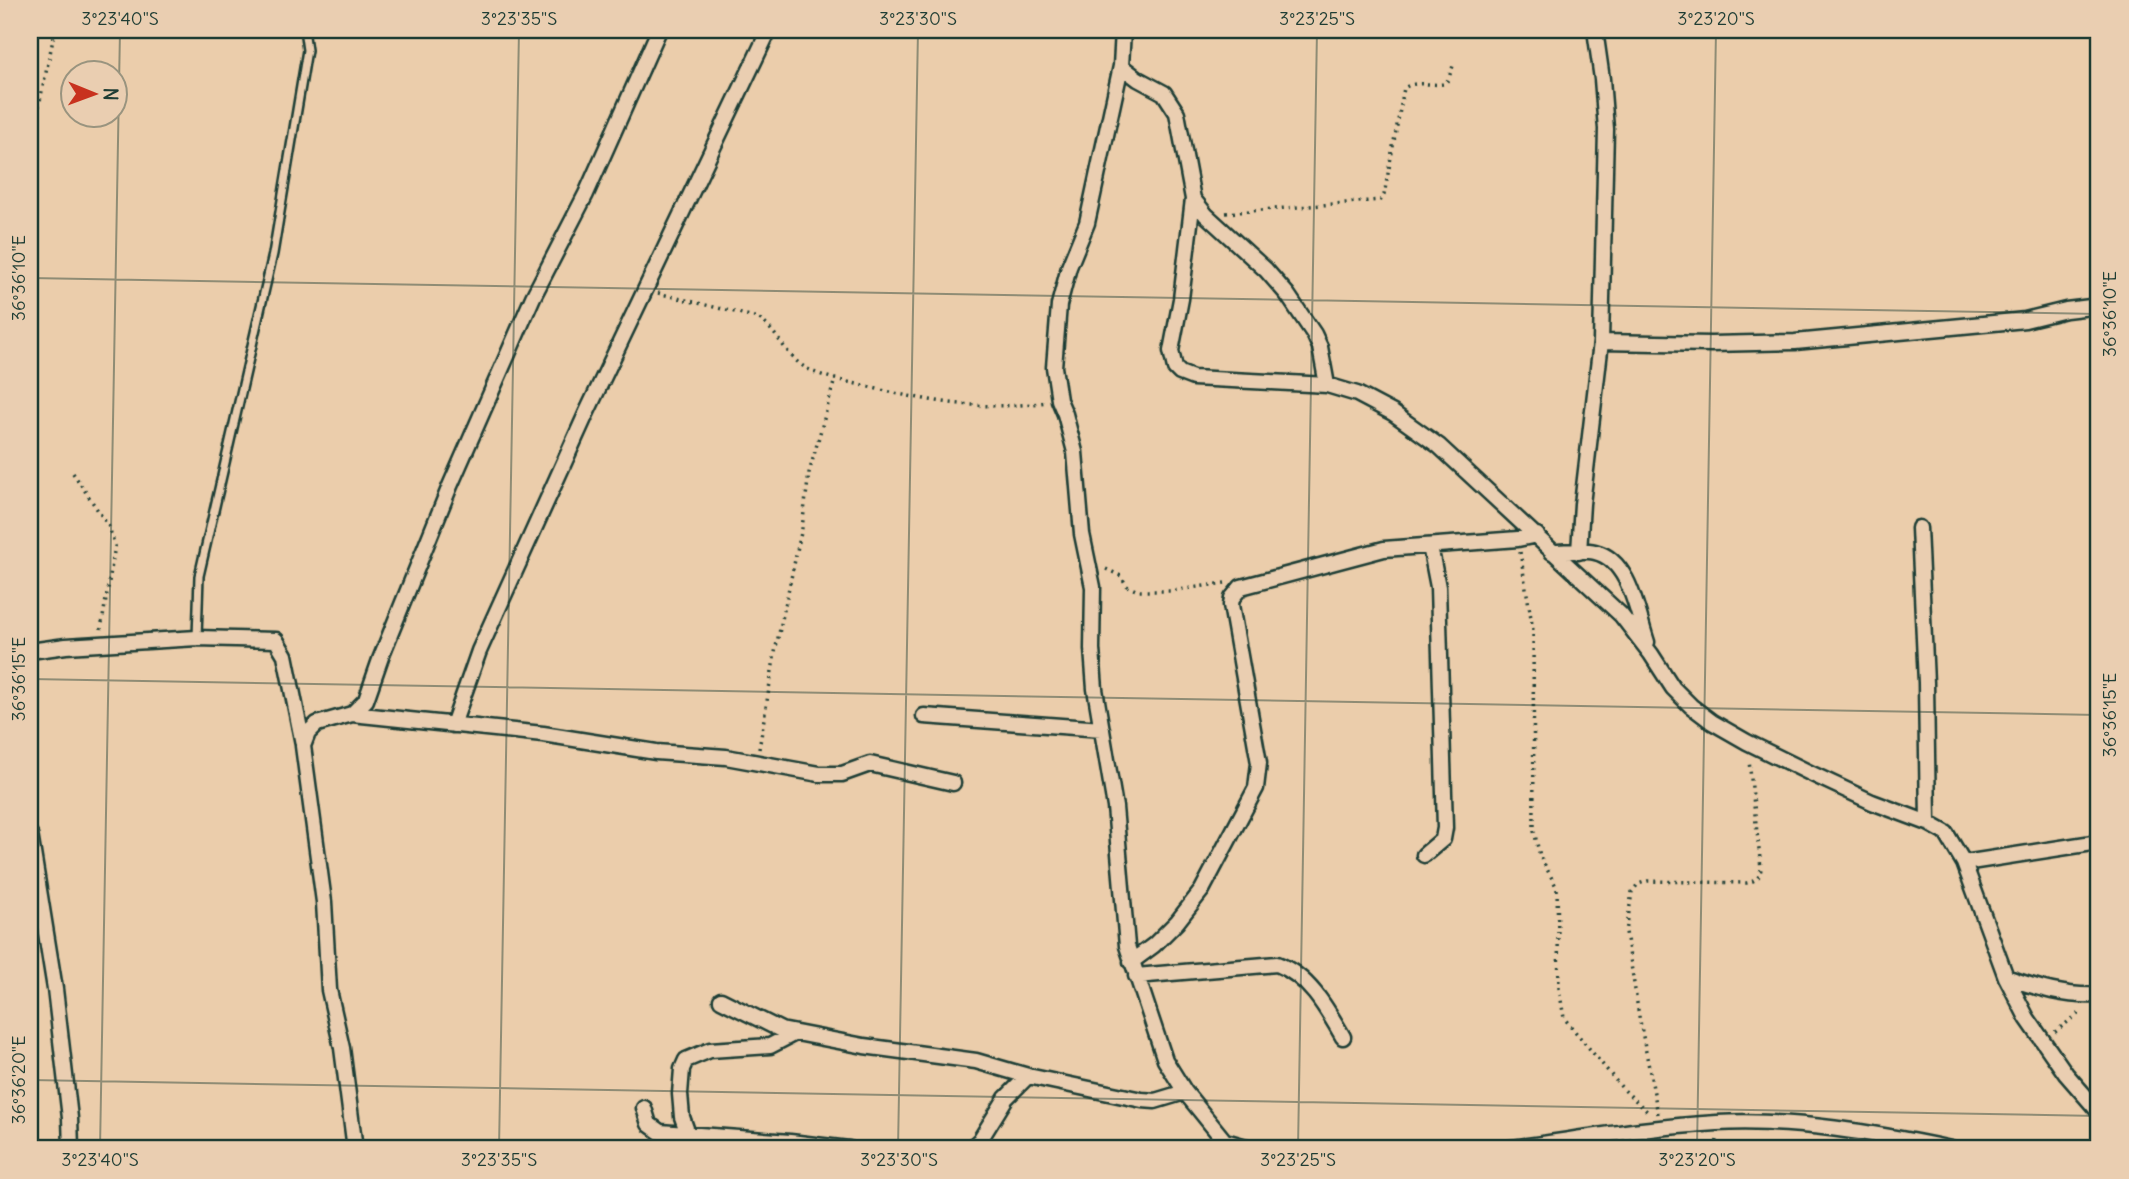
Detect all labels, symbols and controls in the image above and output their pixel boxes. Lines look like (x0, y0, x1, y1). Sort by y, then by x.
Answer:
text: 3°23'40"S (81, 7, 159, 30)
text: 3°23'35"S (481, 7, 557, 30)
text: 3°23'30"S (879, 7, 957, 30)
text: 3°23'25"S (1279, 7, 1355, 30)
text: 3°23'20"S (1677, 7, 1755, 30)
north arrow (60, 60, 130, 130)
text: N (99, 88, 123, 101)
text: 36°36'10"E (7, 235, 30, 321)
text: 36°36'10"E (2098, 271, 2121, 357)
text: 36°36'15"E (7, 637, 30, 721)
text: 36°36'15"E (2098, 673, 2121, 757)
text: 36°36'20"E (7, 1035, 30, 1125)
text: 3°23'40"S (61, 1148, 139, 1171)
text: 3°23'35"S (461, 1148, 537, 1171)
text: 3°23'30"S (860, 1148, 938, 1171)
text: 3°23'25"S (1260, 1148, 1336, 1171)
text: 3°23'20"S (1658, 1148, 1736, 1171)

